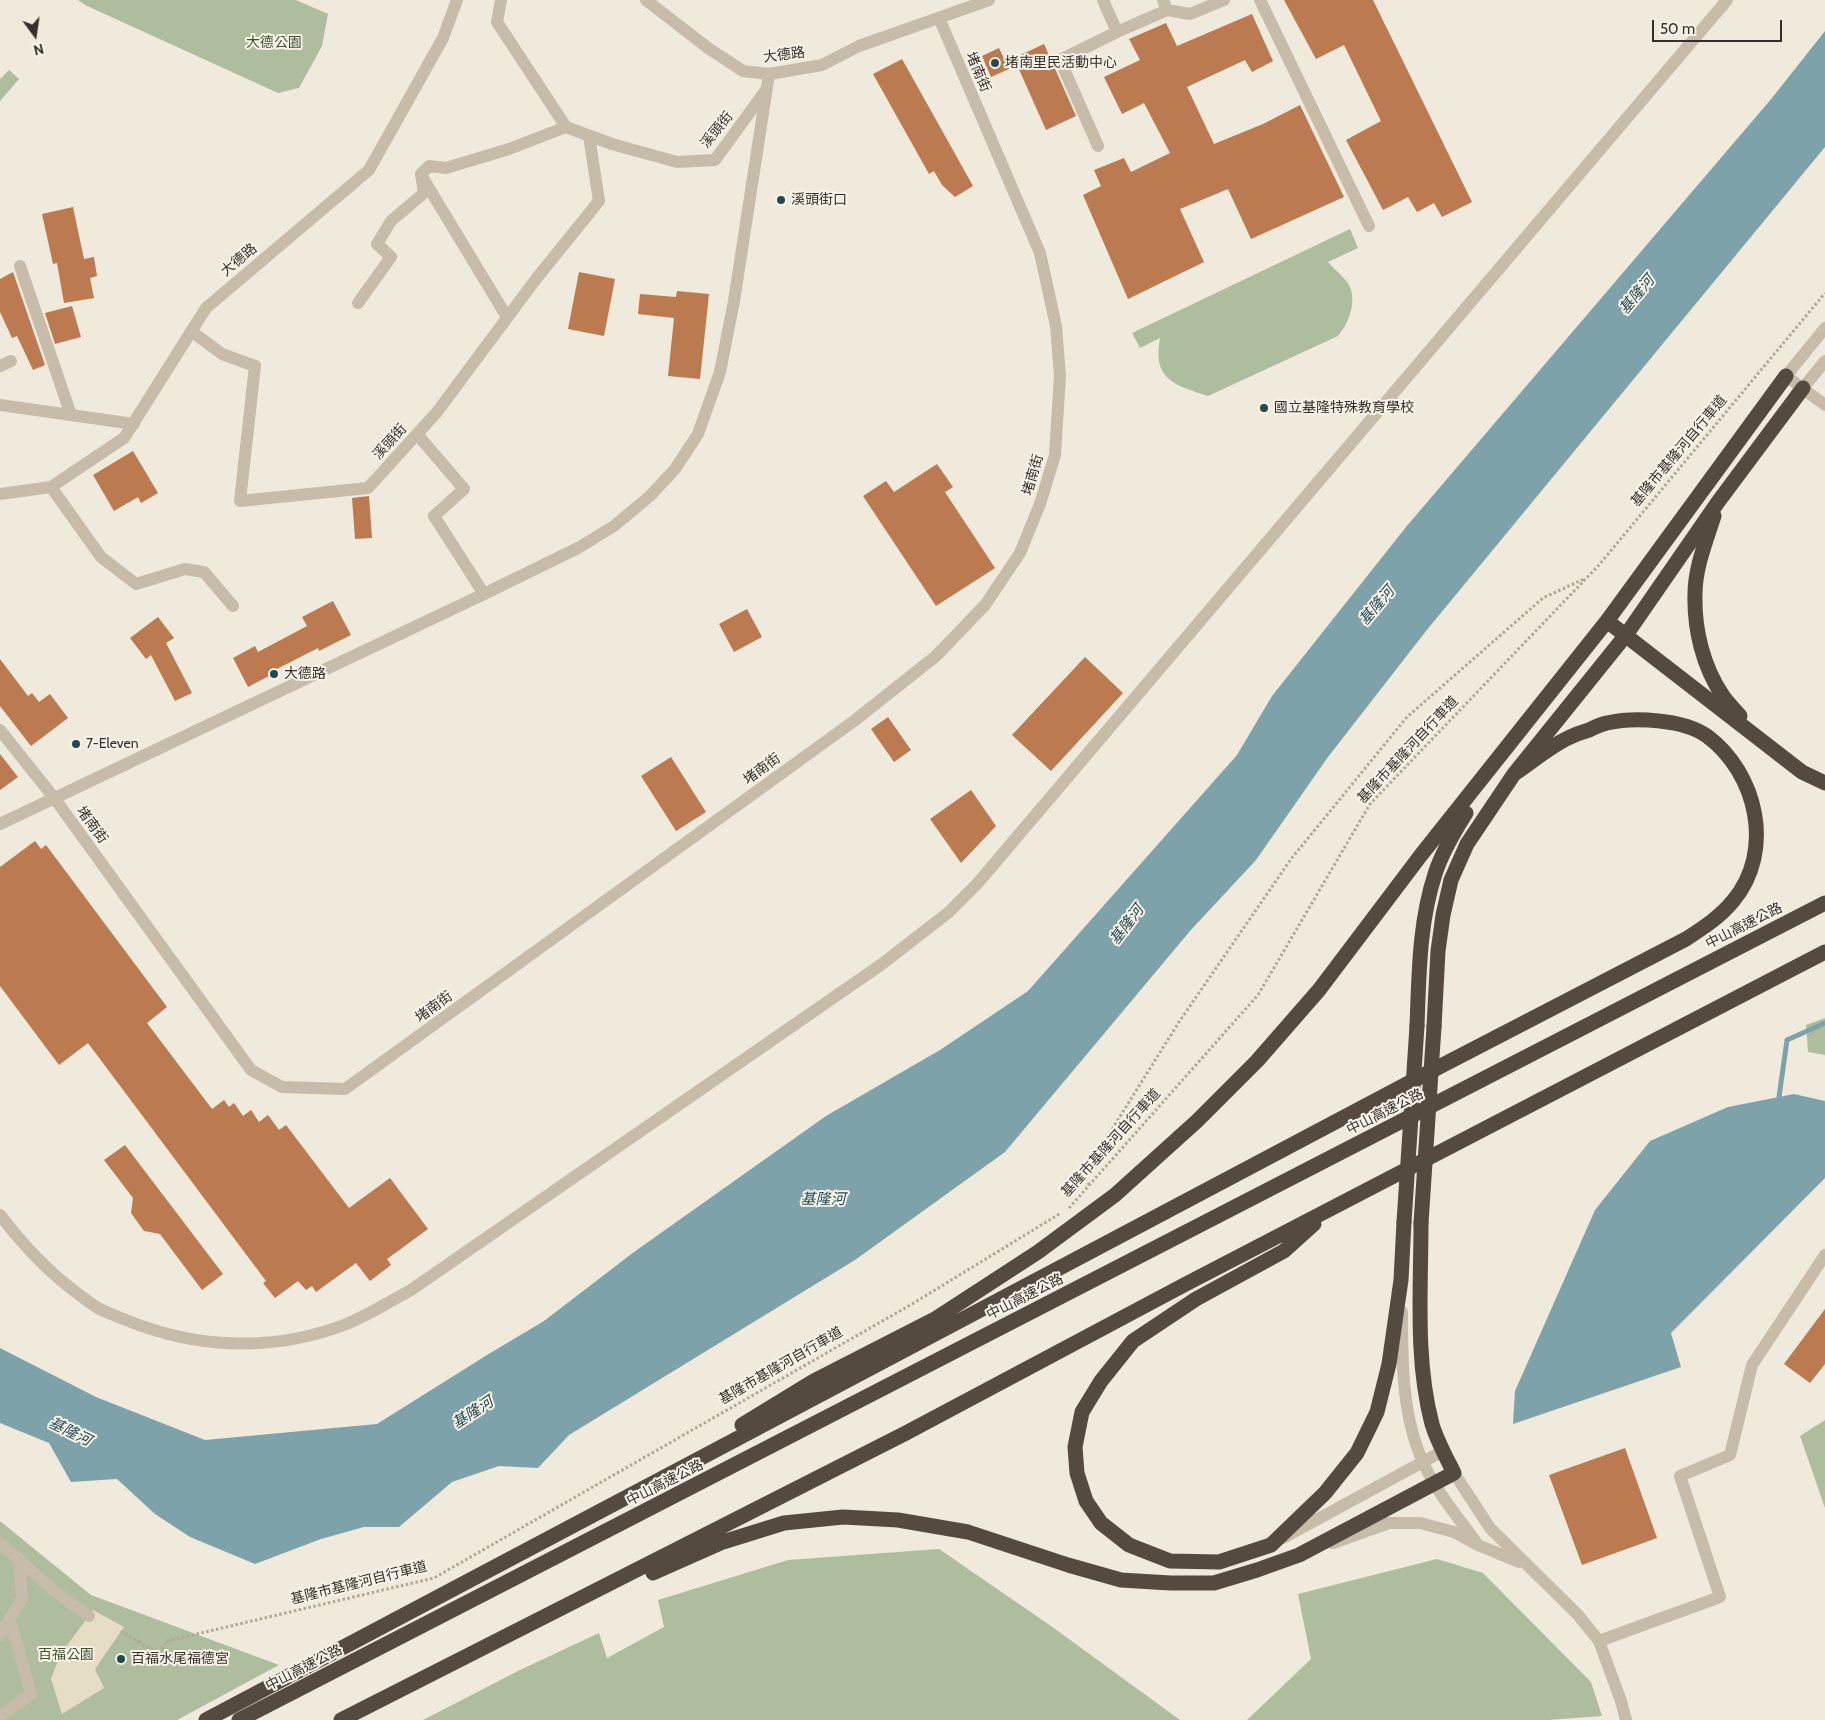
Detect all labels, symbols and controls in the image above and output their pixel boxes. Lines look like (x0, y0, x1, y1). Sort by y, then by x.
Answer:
north arrow (10, 10, 60, 60)
scale bar (1655, 10, 1785, 42)
text: 50 m (1660, 20, 1695, 38)
park label: 大德公園 (246, 35, 302, 51)
text: N (32, 40, 46, 59)
street label: 大德路 (762, 44, 806, 66)
street label: 堵南街 (962, 49, 994, 95)
place label: 堵南里民活動中心 (1005, 55, 1117, 71)
marker: 堵南里民活動中心 (989, 57, 1001, 69)
street label: 溪頭街 (697, 108, 737, 152)
place label: 溪頭街口 (791, 192, 847, 208)
marker: 溪頭街口 (775, 194, 787, 206)
street label: 大德路 (218, 240, 260, 280)
water label: 基隆河 (1616, 272, 1658, 318)
street label: 基隆市基隆河自行車道 (1628, 392, 1730, 510)
place label: 國立基隆特殊教育學校 (1274, 400, 1414, 416)
marker: 國立基隆特殊教育學校 (1258, 402, 1270, 414)
street label: 溪頭街 (370, 421, 410, 463)
street label: 堵南街 (1019, 452, 1047, 498)
water label: 基隆河 (1356, 583, 1398, 629)
place label: 大德路 (284, 666, 326, 682)
marker: 大德路 (268, 668, 280, 680)
street label: 基隆市基隆河自行車道 (1354, 693, 1462, 807)
place label: 7-Eleven (86, 736, 139, 752)
marker: 7-Eleven (70, 738, 82, 750)
street label: 堵南街 (740, 750, 784, 788)
street label: 堵南街 (73, 803, 111, 847)
street label: 中山高速公路 (1703, 899, 1785, 953)
water label: 基隆河 (1106, 902, 1148, 948)
street label: 堵南街 (412, 988, 456, 1026)
street label: 基隆市基隆河自行車道 (1058, 1085, 1164, 1201)
street label: 中山高速公路 (1344, 1085, 1426, 1139)
water label: 基隆河 (801, 1191, 845, 1209)
street label: 中山高速公路 (984, 1270, 1066, 1324)
street label: 基隆市基隆河自行車道 (716, 1324, 846, 1408)
water label: 基隆河 (449, 1393, 497, 1433)
water label: 基隆河 (46, 1414, 94, 1450)
street label: 中山高速公路 (624, 1456, 706, 1510)
street label: 基隆市基隆河自行車道 (289, 1558, 429, 1608)
street label: 中山高速公路 (263, 1641, 345, 1695)
park label: 百福公園 (38, 1647, 94, 1663)
place label: 百福水尾福德宮 (131, 1651, 229, 1667)
marker: 百福水尾福德宮 (115, 1653, 127, 1665)

